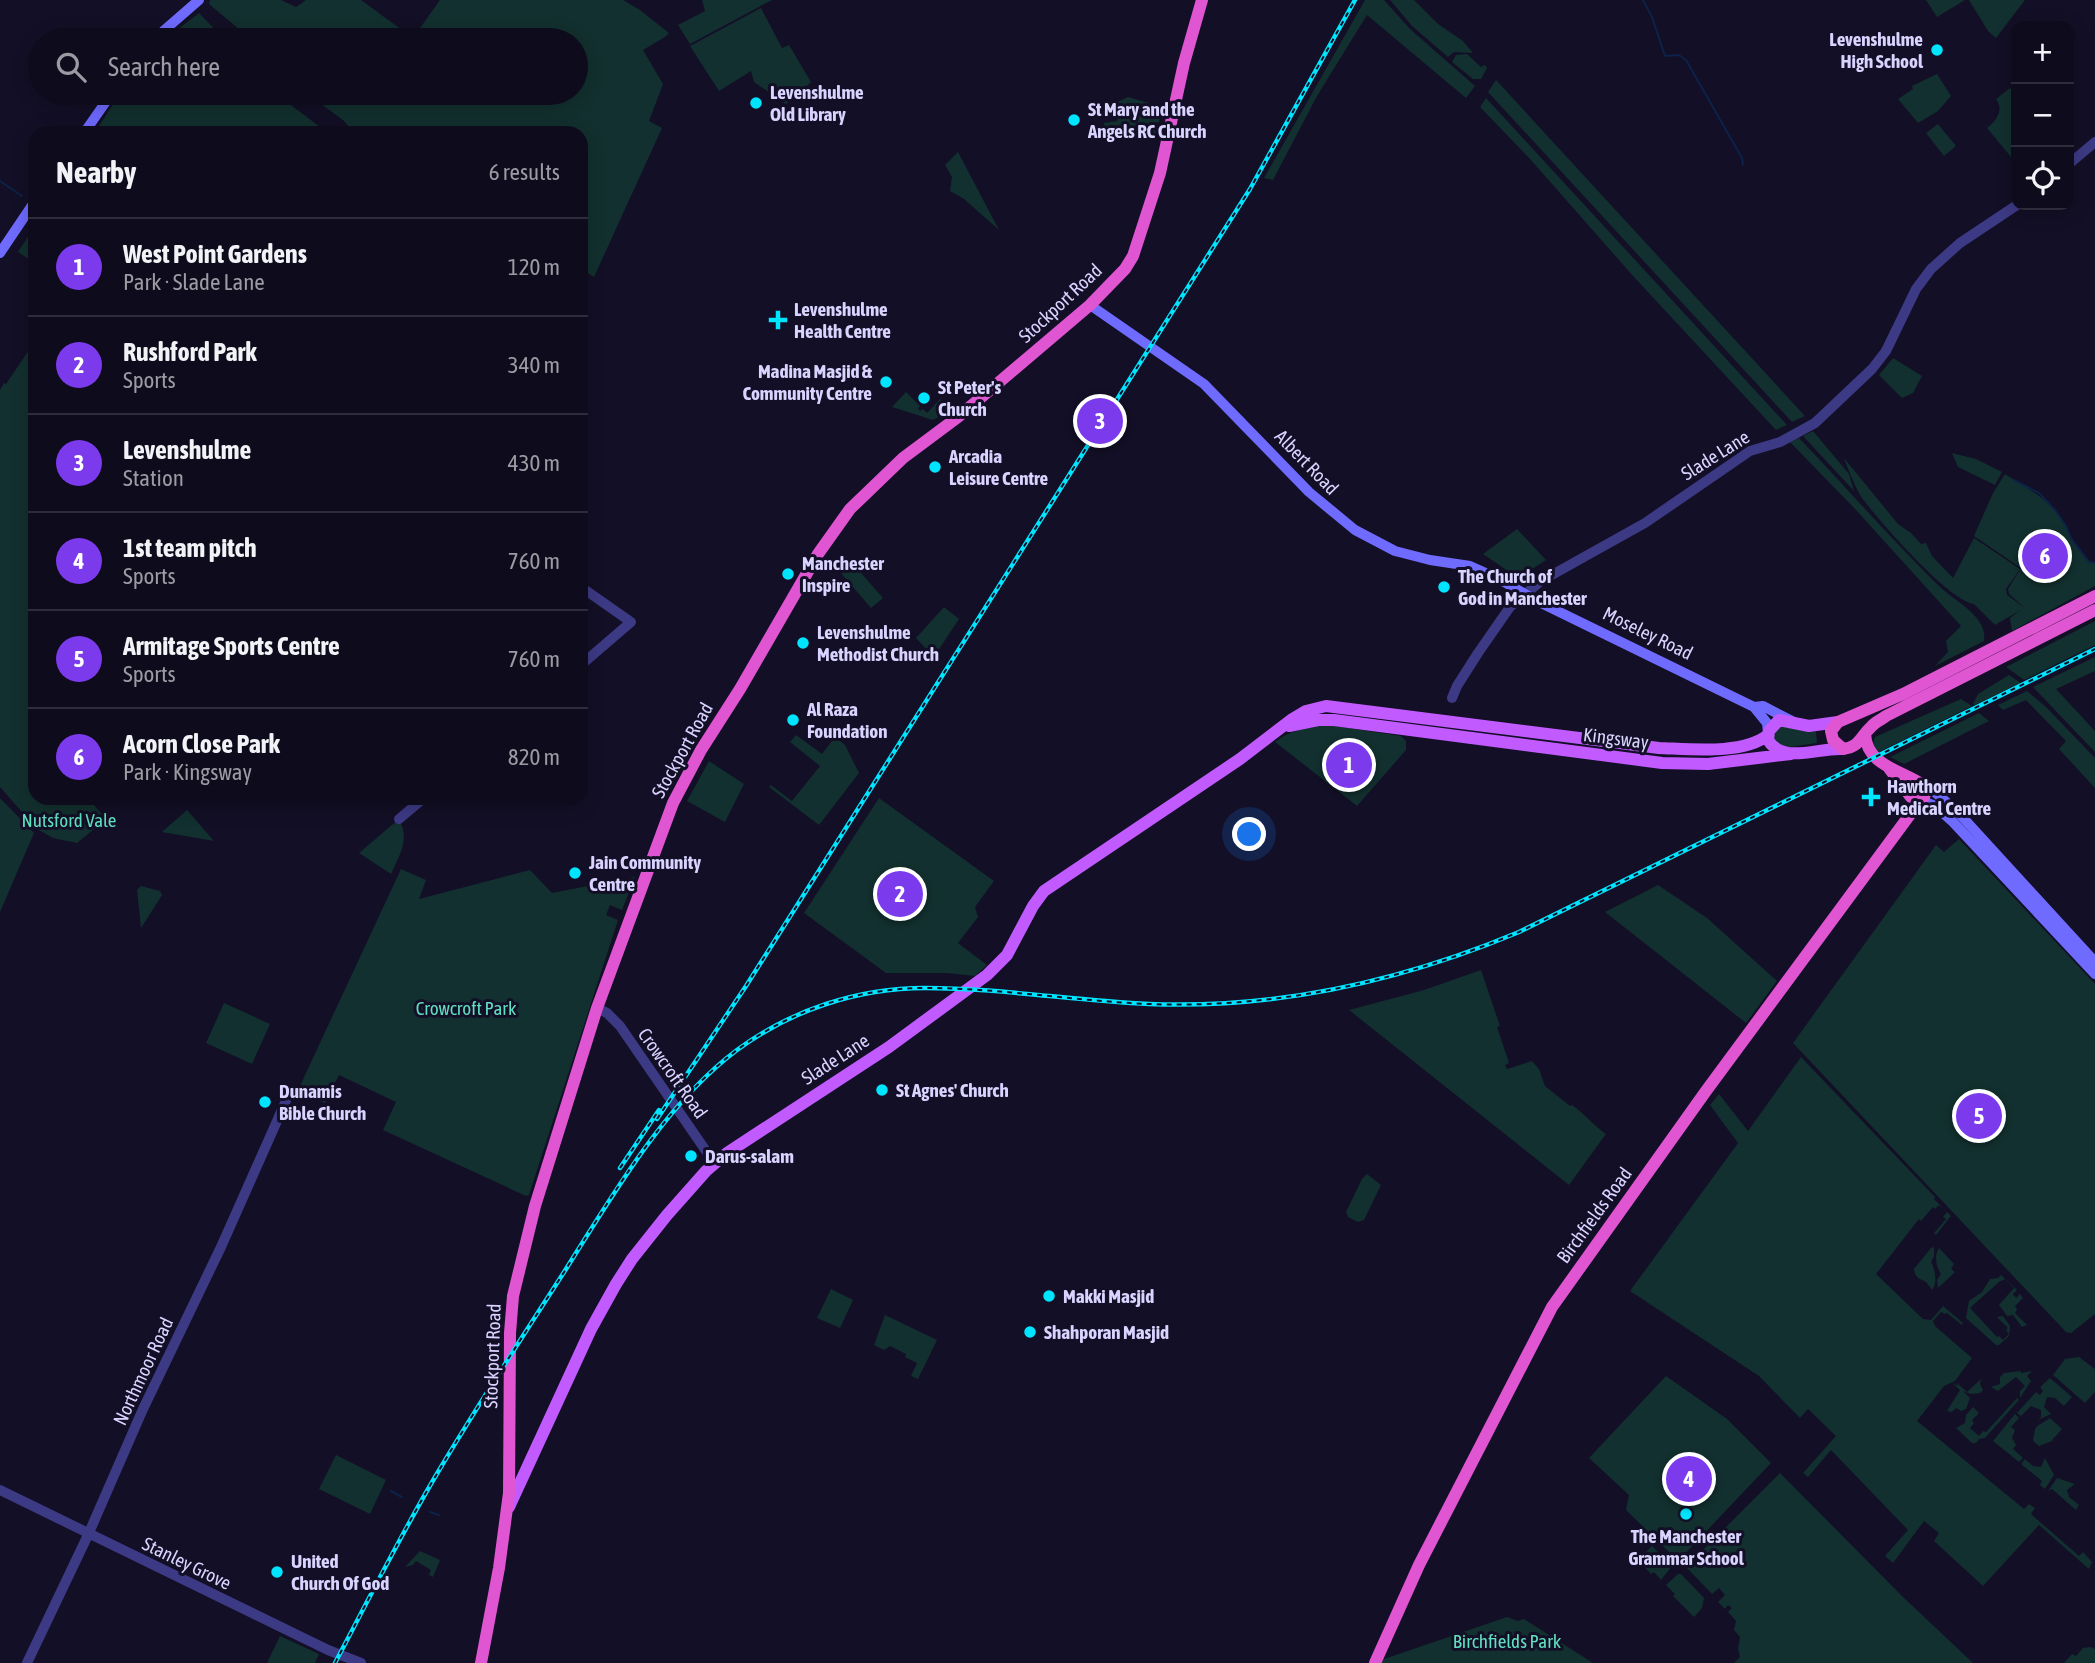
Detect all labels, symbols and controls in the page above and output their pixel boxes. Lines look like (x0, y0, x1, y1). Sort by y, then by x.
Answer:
map controls (2011, 21, 2074, 210)
button: + (2011, 21, 2074, 84)
search box (28, 28, 588, 105)
place label: Levenshulme High School (1829, 28, 1924, 72)
marker: Levenshulme High School (1929, 42, 1945, 58)
icon: search (52, 48, 90, 86)
text: Search here (108, 52, 220, 82)
place label: Levenshulme Old Library (770, 81, 864, 125)
button: − (2011, 84, 2074, 147)
marker: Levenshulme Old Library (748, 95, 764, 111)
place label: St Mary and the Angels RC Church (1087, 98, 1207, 142)
marker: St Mary and the Angels RC Church (1066, 112, 1082, 128)
button: locate (2011, 147, 2074, 210)
text: Nearby (56, 155, 136, 189)
text: 6 results (489, 159, 560, 185)
text: West Point Gardens (123, 239, 307, 269)
text: 1 (74, 254, 84, 280)
text: 120 m (508, 254, 560, 280)
street label: Stockport Road (1014, 259, 1106, 347)
text: Park · Slade Lane (123, 269, 265, 295)
place label: Levenshulme Health Centre (794, 298, 891, 342)
marker: Levenshulme Health Centre (768, 310, 788, 330)
text: Rushford Park (123, 337, 257, 367)
text: 2 (74, 352, 84, 378)
text: 340 m (508, 352, 560, 378)
place label: Madina Masjid & Community Centre (742, 360, 873, 404)
text: Sports (123, 367, 176, 393)
marker: Madina Masjid & Community Centre (878, 374, 894, 390)
place label: St Peter's Church (938, 376, 1001, 420)
marker: St Peter's Church (916, 390, 932, 406)
pin: 3 (1077, 395, 1123, 447)
street label: Albert Road (1271, 425, 1343, 499)
street label: Slade Lane (1677, 426, 1753, 484)
text: Levenshulme (123, 435, 251, 465)
place label: Arcadia Leisure Centre (948, 445, 1049, 489)
text: 3 (74, 450, 84, 476)
text: 430 m (508, 450, 560, 476)
marker: Arcadia Leisure Centre (927, 459, 943, 475)
text: Station (123, 465, 184, 491)
pin: 6 (2022, 530, 2068, 582)
text: 1st team pitch (123, 533, 257, 563)
text: 4 (74, 548, 84, 574)
text: 760 m (508, 548, 560, 574)
place label: Manchester Inspire (802, 552, 884, 596)
text: Sports (123, 563, 176, 589)
place label: The Church of God in Manchester (1458, 565, 1587, 609)
marker: Manchester Inspire (780, 566, 796, 582)
marker: The Church of God in Manchester (1436, 579, 1452, 595)
street label: Moseley Road (1600, 602, 1696, 664)
place label: Levenshulme Methodist Church (817, 621, 939, 665)
text: Armitage Sports Centre (123, 631, 340, 661)
marker: Levenshulme Methodist Church (795, 635, 811, 651)
text: 5 (74, 646, 84, 672)
text: 760 m (508, 646, 560, 672)
text: Sports (123, 661, 176, 687)
place label: Al Raza Foundation (806, 698, 887, 742)
street label: Stockport Road (647, 699, 717, 801)
marker: Al Raza Foundation (785, 712, 801, 728)
street label: Kingsway (1582, 723, 1650, 753)
text: Acorn Close Park (123, 729, 280, 759)
pin: 1 (1326, 739, 1372, 791)
text: 6 (74, 744, 84, 770)
text: 820 m (508, 744, 560, 770)
text: Park · Kingsway (123, 759, 252, 785)
place label: Hawthorn Medical Centre (1887, 775, 1992, 819)
marker: Hawthorn Medical Centre (1861, 787, 1881, 807)
park label: Nutsford Vale (21, 809, 117, 831)
your location (1232, 817, 1266, 851)
place label: Jain Community Centre (588, 851, 701, 895)
marker: Jain Community Centre (567, 865, 583, 881)
pin: 2 (877, 868, 923, 920)
park label: Crowcroft Park (416, 997, 517, 1019)
street label: Crowcroft Road (634, 1024, 712, 1122)
street label: Slade Lane (797, 1029, 873, 1089)
place label: St Agnes' Church (896, 1079, 1009, 1101)
place label: Dunamis Bible Church (279, 1080, 366, 1124)
marker: St Agnes' Church (874, 1082, 890, 1098)
pin: 5 (1956, 1090, 2002, 1142)
marker: Dunamis Bible Church (257, 1094, 273, 1110)
place label: Darus-salam (705, 1145, 794, 1167)
marker: Darus-salam (683, 1148, 699, 1164)
street label: Birchfields Road (1552, 1163, 1636, 1267)
place label: Makki Masjid (1063, 1285, 1154, 1307)
marker: Makki Masjid (1041, 1288, 1057, 1304)
street label: Stockport Road (479, 1303, 505, 1409)
street label: Northmoor Road (108, 1314, 178, 1428)
place label: Shahporan Masjid (1044, 1321, 1169, 1343)
marker: Shahporan Masjid (1022, 1324, 1038, 1340)
pin: 4 (1666, 1453, 1712, 1505)
marker: The Manchester Grammar School (1678, 1506, 1694, 1522)
place label: The Manchester Grammar School (1628, 1525, 1745, 1569)
street label: Stanley Grove (139, 1532, 235, 1594)
place label: United Church Of God (291, 1550, 389, 1594)
marker: United Church Of God (269, 1564, 285, 1580)
park label: Birchfields Park (1453, 1630, 1562, 1652)

